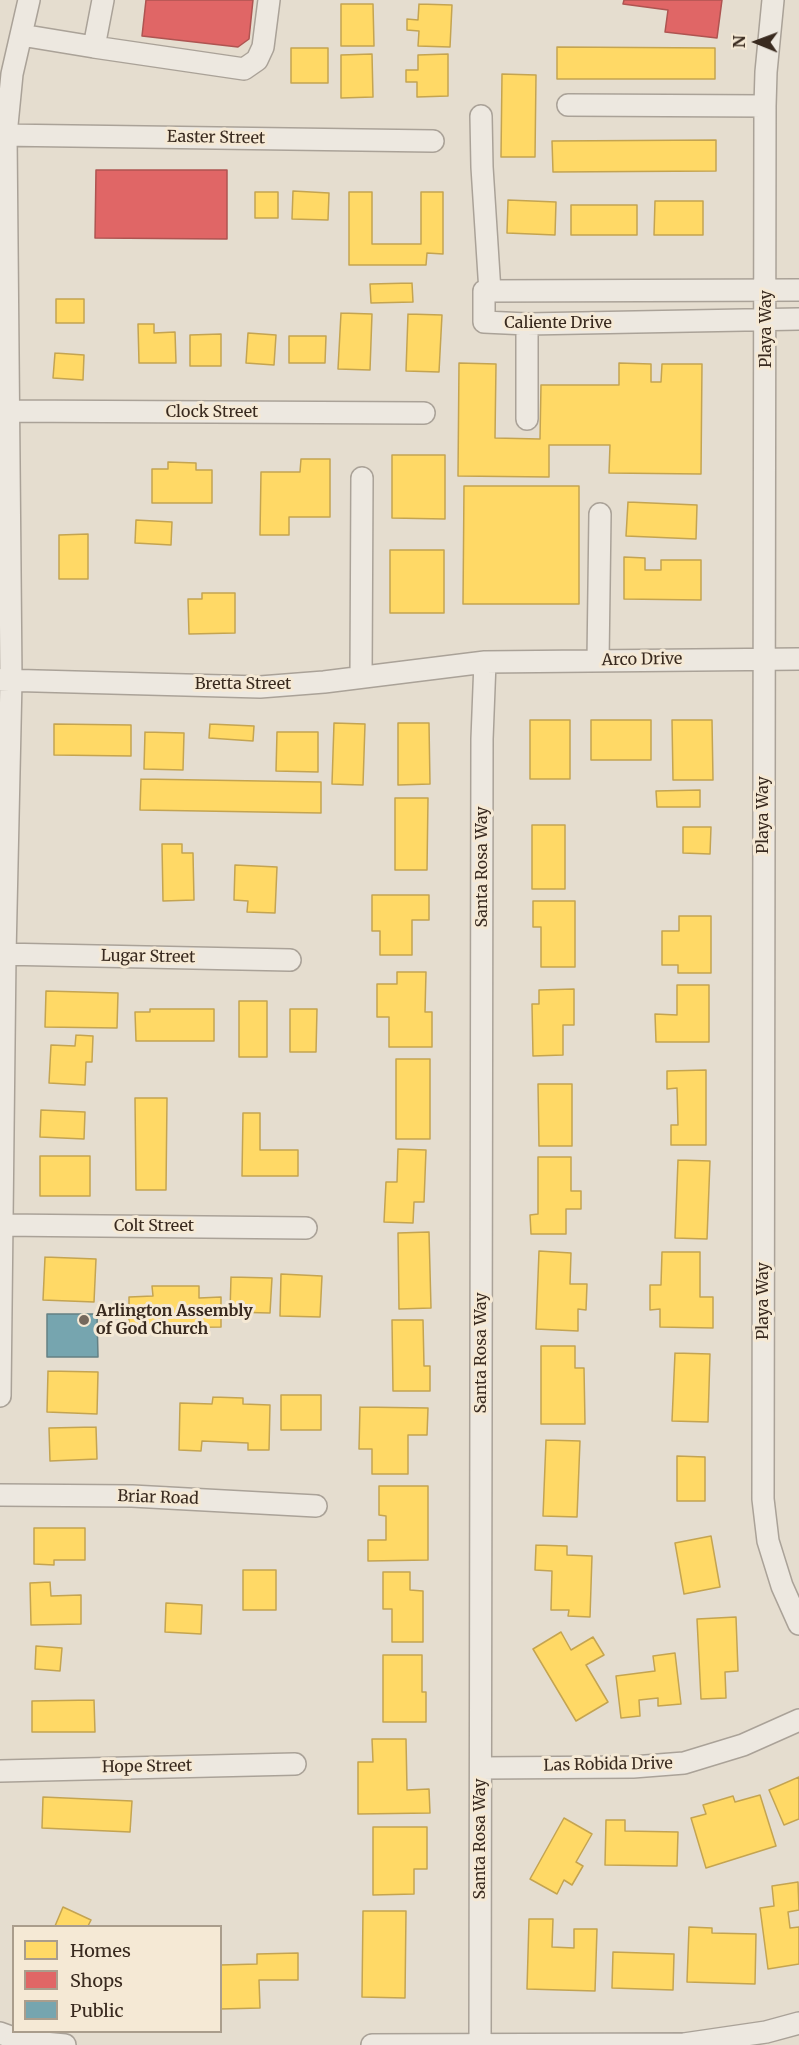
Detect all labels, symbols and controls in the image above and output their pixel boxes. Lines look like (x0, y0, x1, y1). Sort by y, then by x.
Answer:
north arrow (727, 12, 787, 72)
text: N (729, 35, 749, 48)
street label: Easter Street (167, 128, 265, 148)
street label: Playa Way (756, 290, 776, 368)
street label: Caliente Drive (504, 313, 612, 333)
street label: Clock Street (166, 402, 258, 422)
street label: Arco Drive (601, 650, 683, 670)
street label: Bretta Street (195, 674, 291, 694)
street label: Playa Way (753, 776, 773, 854)
street label: Santa Rosa Way (472, 806, 492, 928)
street label: Lugar Street (101, 947, 195, 967)
street label: Colt Street (114, 1216, 194, 1236)
street label: Playa Way (753, 1262, 773, 1340)
street label: Santa Rosa Way (471, 1292, 491, 1414)
place label: Arlington Assembly of God Church (96, 1301, 253, 1339)
marker: Arlington Assembly of God Church (77, 1313, 91, 1327)
street label: Briar Road (117, 1487, 199, 1509)
street label: Las Robida Drive (543, 1754, 673, 1776)
street label: Hope Street (102, 1757, 192, 1777)
street label: Santa Rosa Way (470, 1778, 490, 1900)
legend (12, 1925, 222, 2033)
text: Homes (70, 1939, 131, 1962)
text: Shops (70, 1969, 123, 1992)
text: Public (70, 1999, 124, 2022)

